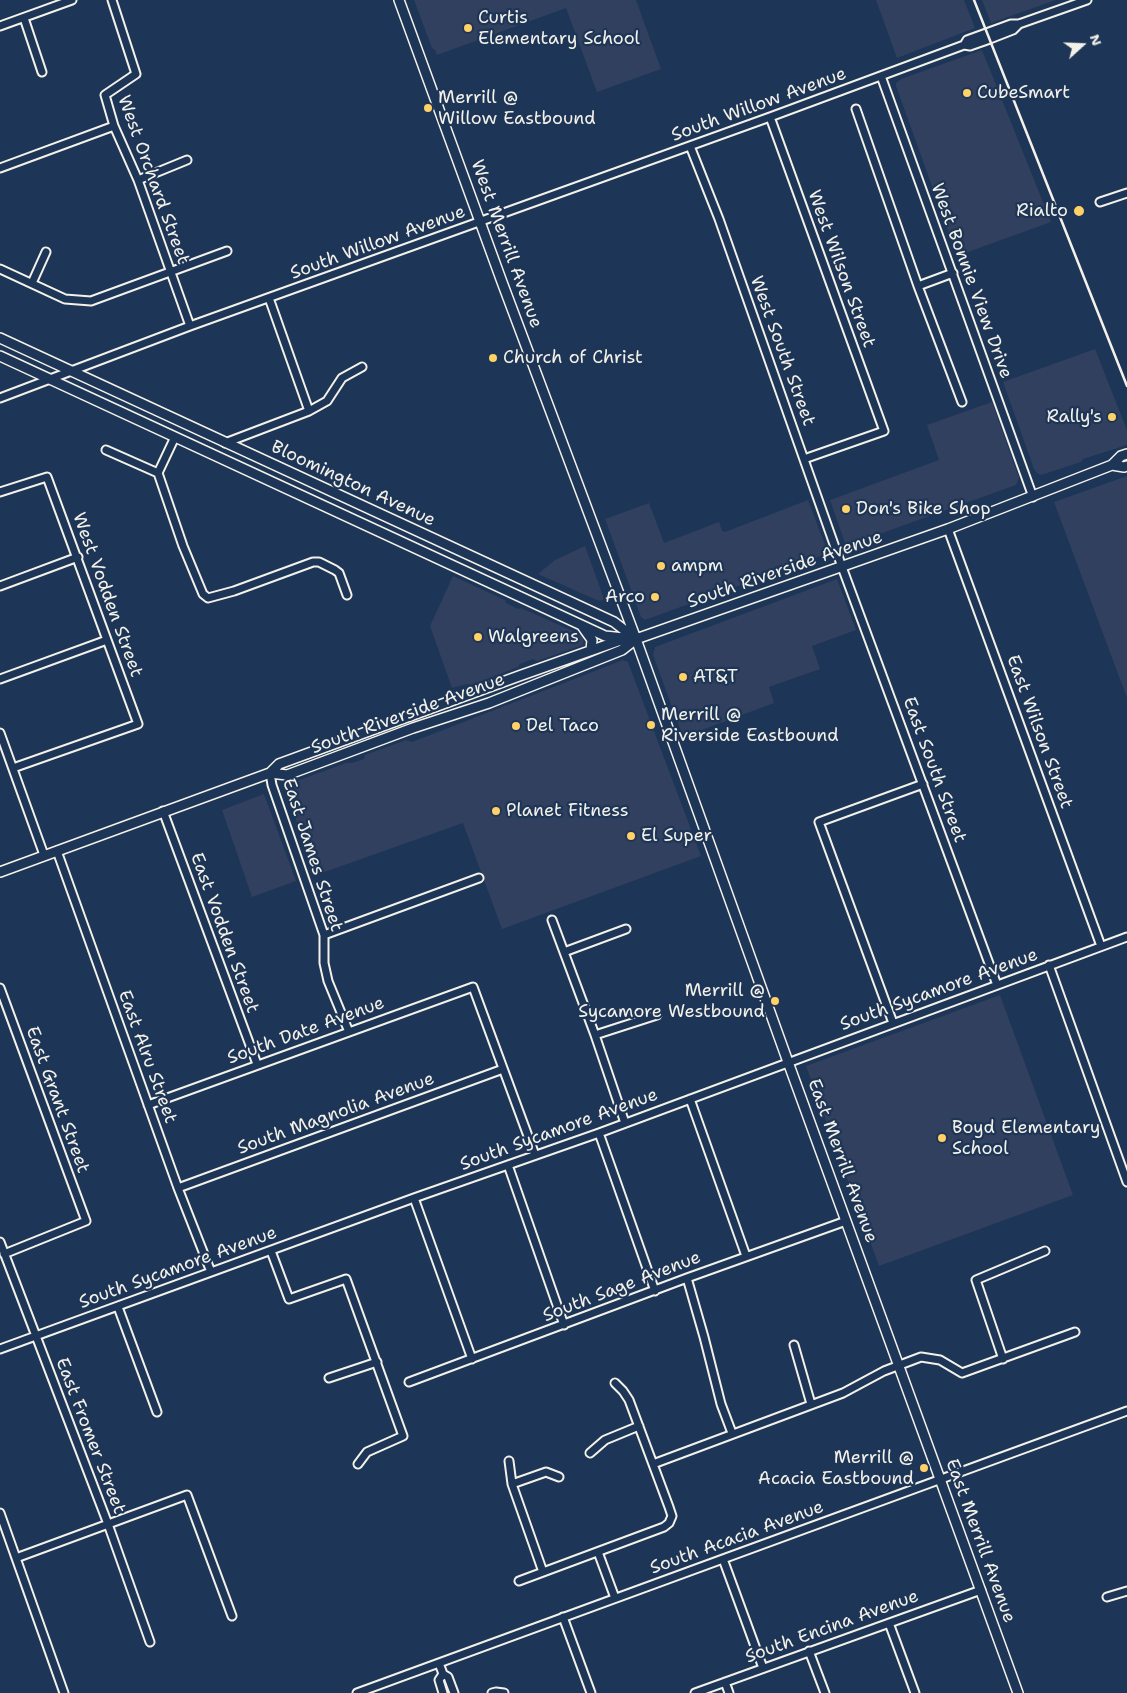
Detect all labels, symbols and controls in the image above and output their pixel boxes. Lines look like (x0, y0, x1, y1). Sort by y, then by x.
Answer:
place label: Curtis Elementary School (478, 7, 640, 50)
north arrow (1057, 20, 1107, 70)
marker: Curtis Elementary School (462, 22, 474, 34)
text: N (1086, 32, 1106, 48)
street label: South Willow Avenue (669, 63, 849, 147)
place label: CubeSmart (977, 82, 1070, 104)
place label: Merrill @ Willow Eastbound (438, 87, 596, 130)
marker: CubeSmart (961, 87, 973, 99)
street label: West Orchard Street (112, 92, 194, 268)
marker: Merrill @ Willow Eastbound (422, 102, 434, 114)
street label: West Merrill Avenue (466, 157, 546, 331)
street label: West Bonnie View Drive (926, 180, 1016, 382)
street label: West Wilson Street (802, 187, 880, 351)
place label: Rialto (1016, 200, 1068, 222)
street label: South Willow Avenue (288, 201, 468, 285)
marker: Rialto (1072, 204, 1086, 218)
street label: West South Street (745, 273, 819, 429)
place label: Church of Christ (503, 347, 643, 369)
marker: Church of Christ (487, 352, 499, 364)
place label: Rally's (1047, 406, 1102, 428)
marker: Rally's (1106, 411, 1118, 423)
street label: Bloomington Avenue (267, 436, 439, 532)
place label: Don's Bike Shop (856, 498, 991, 520)
marker: Don's Bike Shop (840, 503, 852, 515)
street label: West Vodden Street (67, 510, 147, 680)
street label: South Riverside Avenue (685, 526, 885, 614)
place label: ampm (671, 555, 723, 577)
marker: ampm (655, 560, 667, 572)
place label: Arco (605, 586, 645, 608)
marker: Arco (649, 591, 661, 603)
place label: Walgreens (488, 626, 579, 648)
marker: Walgreens (472, 631, 484, 643)
street label: East Wilson Street (1001, 652, 1077, 812)
place label: AT&T (693, 666, 738, 688)
street label: South Riverside Avenue (308, 669, 508, 759)
marker: AT&T (677, 671, 689, 683)
street label: East South Street (898, 694, 970, 846)
place label: Merrill @ Riverside Eastbound (661, 704, 839, 746)
place label: Del Taco (526, 715, 599, 737)
marker: Merrill @ Riverside Eastbound (645, 719, 657, 731)
marker: Del Taco (510, 720, 522, 732)
street label: East James Street (277, 776, 347, 934)
place label: Planet Fitness (506, 800, 629, 822)
marker: Planet Fitness (490, 805, 502, 817)
place label: El Super (641, 825, 712, 847)
marker: El Super (625, 830, 637, 842)
street label: East Vodden Street (185, 850, 263, 1016)
street label: South Sycamore Avenue (837, 944, 1041, 1036)
place label: Merrill @ Sycamore Westbound (578, 980, 765, 1022)
street label: East Alru Street (113, 987, 181, 1127)
street label: South Date Avenue (225, 993, 387, 1069)
marker: Merrill @ Sycamore Westbound (769, 995, 781, 1007)
street label: East Grant Street (20, 1024, 94, 1176)
street label: South Magnolia Avenue (235, 1068, 437, 1160)
street label: East Merrill Avenue (802, 1076, 882, 1246)
street label: South Sycamore Avenue (457, 1084, 661, 1176)
place label: Boyd Elementary School (952, 1117, 1100, 1160)
marker: Boyd Elementary School (936, 1132, 948, 1144)
street label: South Sycamore Avenue (76, 1222, 280, 1314)
street label: South Sage Avenue (540, 1247, 704, 1327)
street label: East Fromer Street (50, 1355, 130, 1517)
place label: Merrill @ Acacia Eastbound (758, 1447, 914, 1490)
street label: East Merrill Avenue (940, 1456, 1020, 1626)
marker: Merrill @ Acacia Eastbound (918, 1462, 930, 1474)
street label: South Acacia Avenue (647, 1497, 827, 1579)
street label: South Encina Avenue (742, 1586, 922, 1668)

